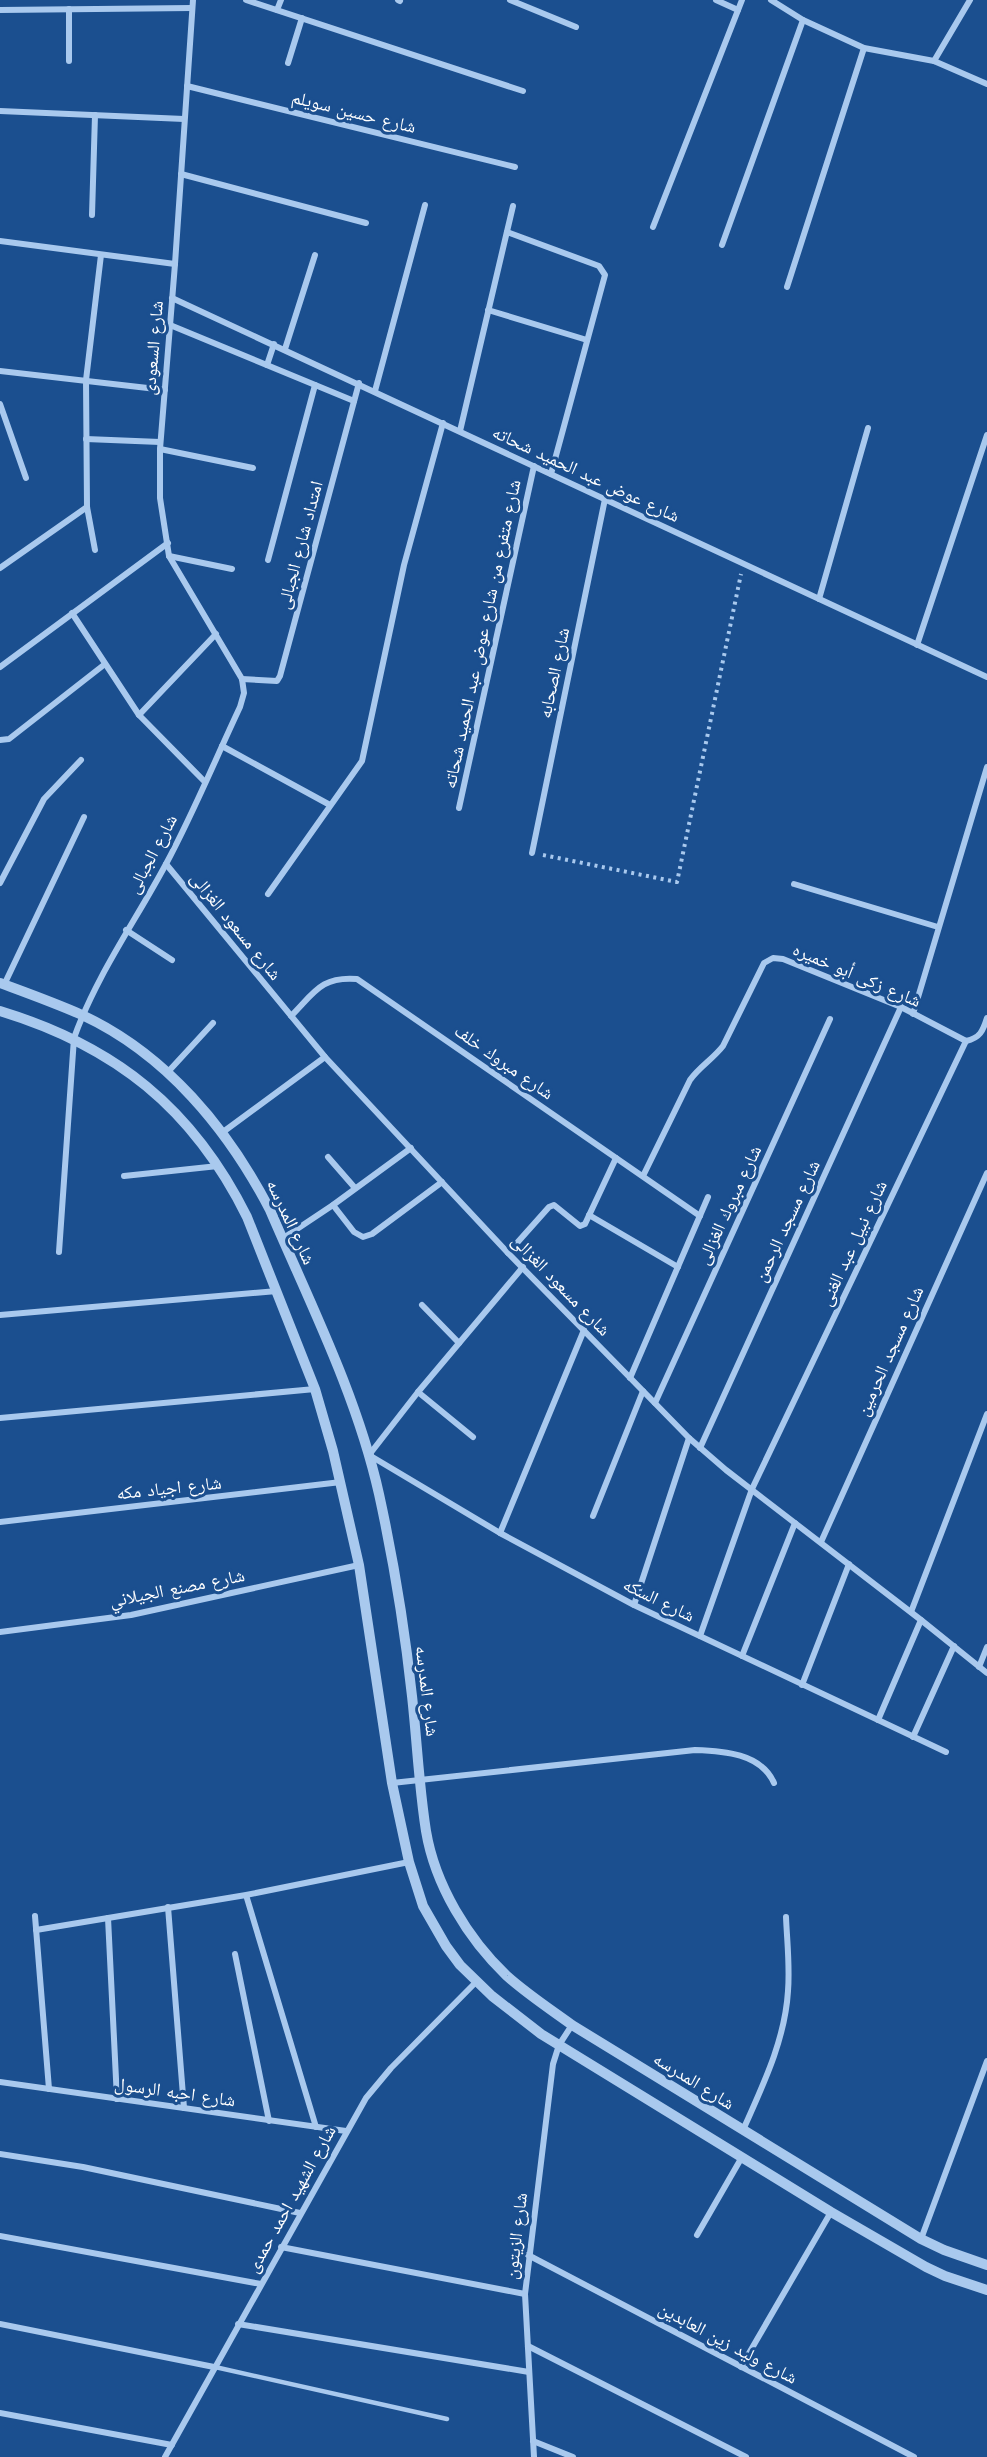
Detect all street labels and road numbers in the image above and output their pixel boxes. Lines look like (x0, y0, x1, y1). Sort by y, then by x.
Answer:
street label: شارع حسين سويلم (289, 86, 418, 139)
street label: شارع السعودى (138, 300, 168, 396)
street label: شارع عوض عبد الحميد شحاته (489, 421, 683, 527)
street label: امتداد شارع الجبالى (272, 478, 328, 612)
street label: شارع متفرع من شارع عوض عبد الحميد شحاته (438, 478, 526, 790)
street label: شارع الصحابه (534, 626, 574, 720)
street label: شارع الجبالى (122, 811, 182, 897)
street label: شارع مسعود الغزالى (186, 867, 286, 985)
street label: شارع زكى أبو خميره (790, 938, 924, 1012)
street label: شارع مبروك خلف (450, 1020, 558, 1104)
street label: شارع مبروك الغزالى (692, 1142, 766, 1268)
street label: شارع مسجد الرحمن (749, 1157, 825, 1285)
street label: شارع المدرسه (262, 1176, 320, 1268)
street label: شارع نبيل عبد الغنى (814, 1177, 892, 1309)
street label: شارع مسعود الغزالى (507, 1229, 615, 1341)
street label: شارع مسجد الحرمين (852, 1283, 928, 1419)
street label: شارع اجياد مكه (115, 1472, 223, 1504)
street label: شارع مصنع الجيلاني (107, 1564, 247, 1615)
street label: شارع السكه (620, 1573, 698, 1627)
street label: شارع المدرسه (411, 1644, 443, 1738)
street label: شارع المدرسه (649, 2047, 739, 2115)
street label: شارع احبه الرسول (113, 2073, 237, 2111)
street label: شارع الشهيد احمد حمدى (241, 2122, 341, 2276)
street label: شارع الزيتون (500, 2191, 532, 2281)
street label: شارع وليد زين العابدين (655, 2297, 801, 2389)

